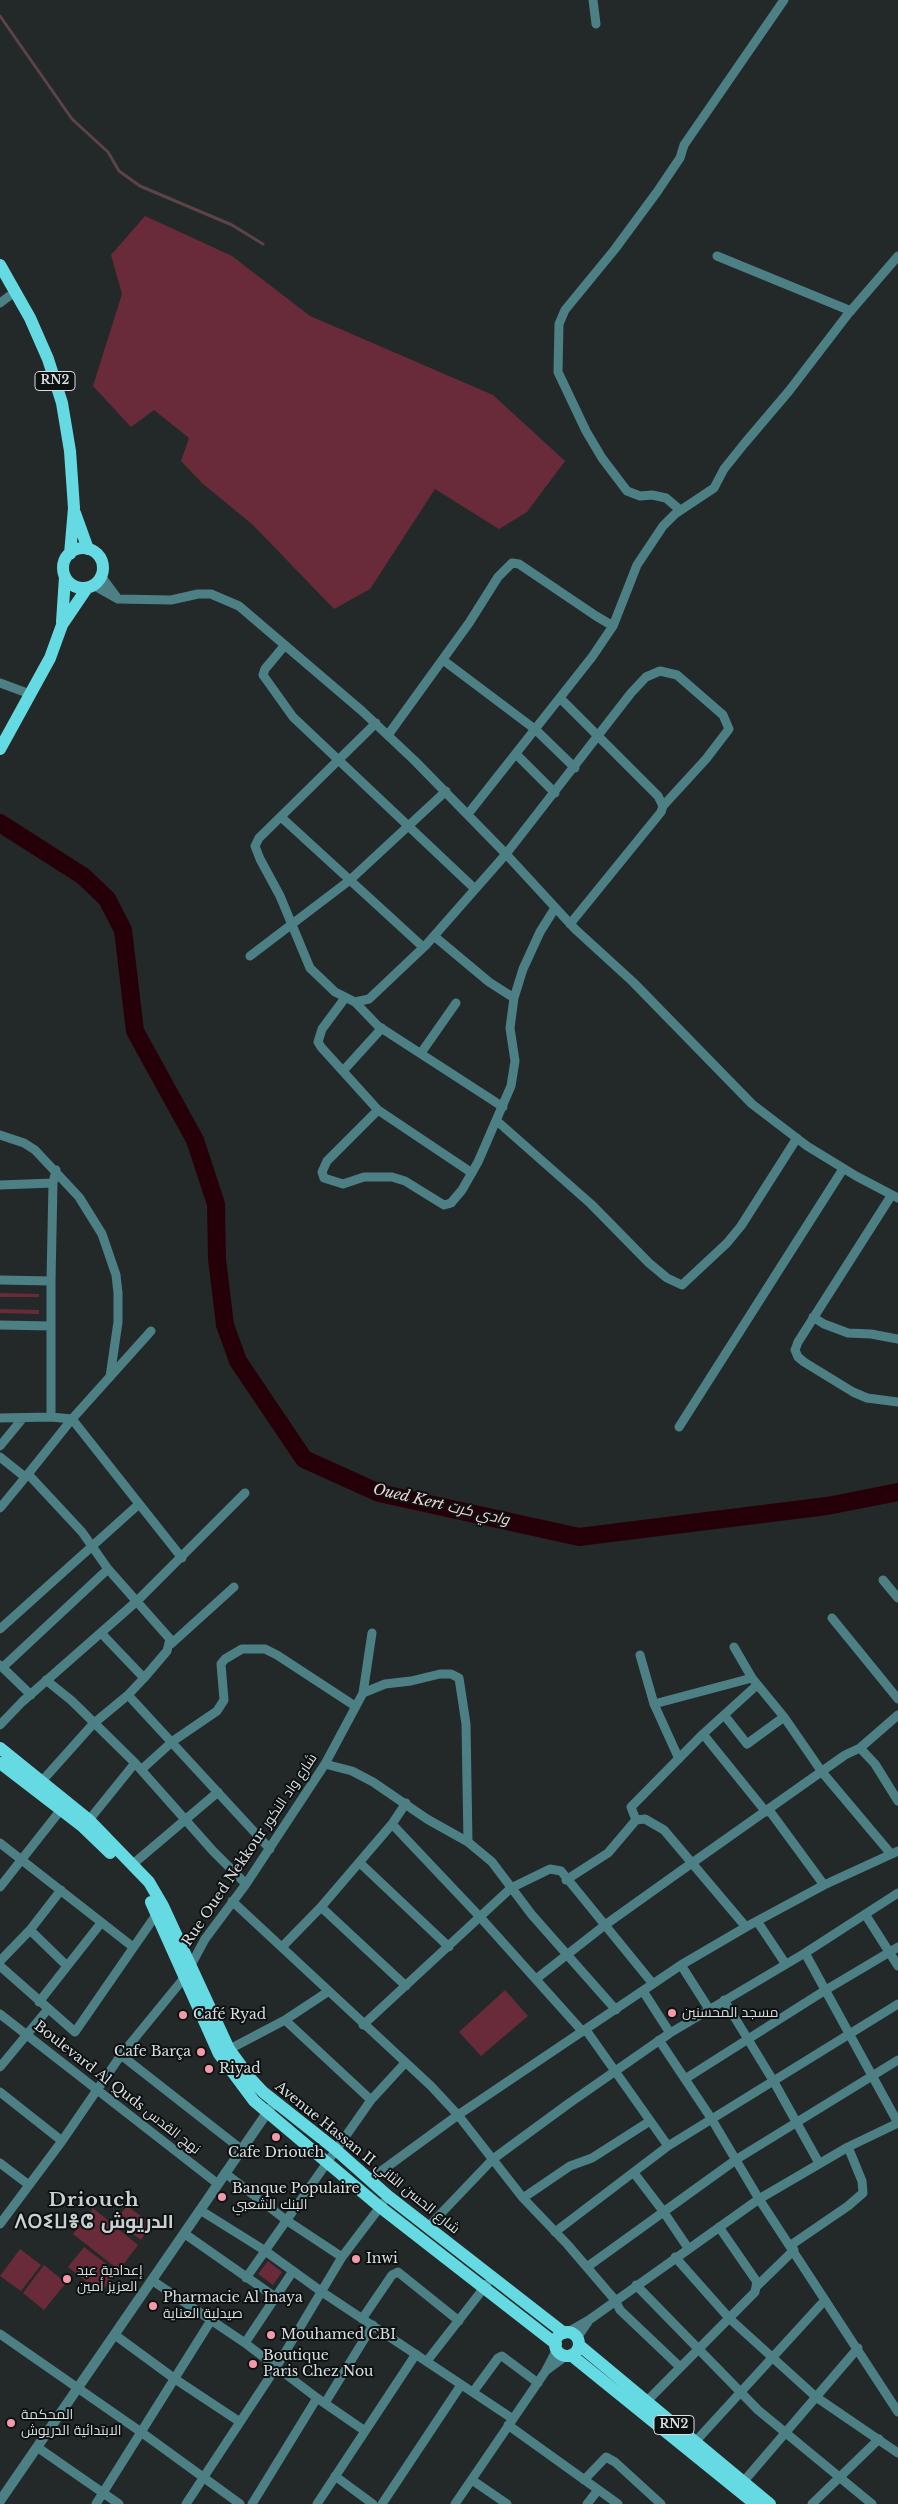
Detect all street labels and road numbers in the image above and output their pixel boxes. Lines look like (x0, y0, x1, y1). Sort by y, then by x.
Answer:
road number: RN2 (35, 372, 75, 391)
street label: Rue Oued Nekkour شارع واد النکور (179, 1750, 321, 1950)
street label: Boulevard Al Quds نهج القدس (30, 2018, 204, 2158)
street label: Avenue Hassan II شارع الحسن الثاني (271, 2078, 463, 2238)
road number: RN2 (654, 2416, 694, 2434)

